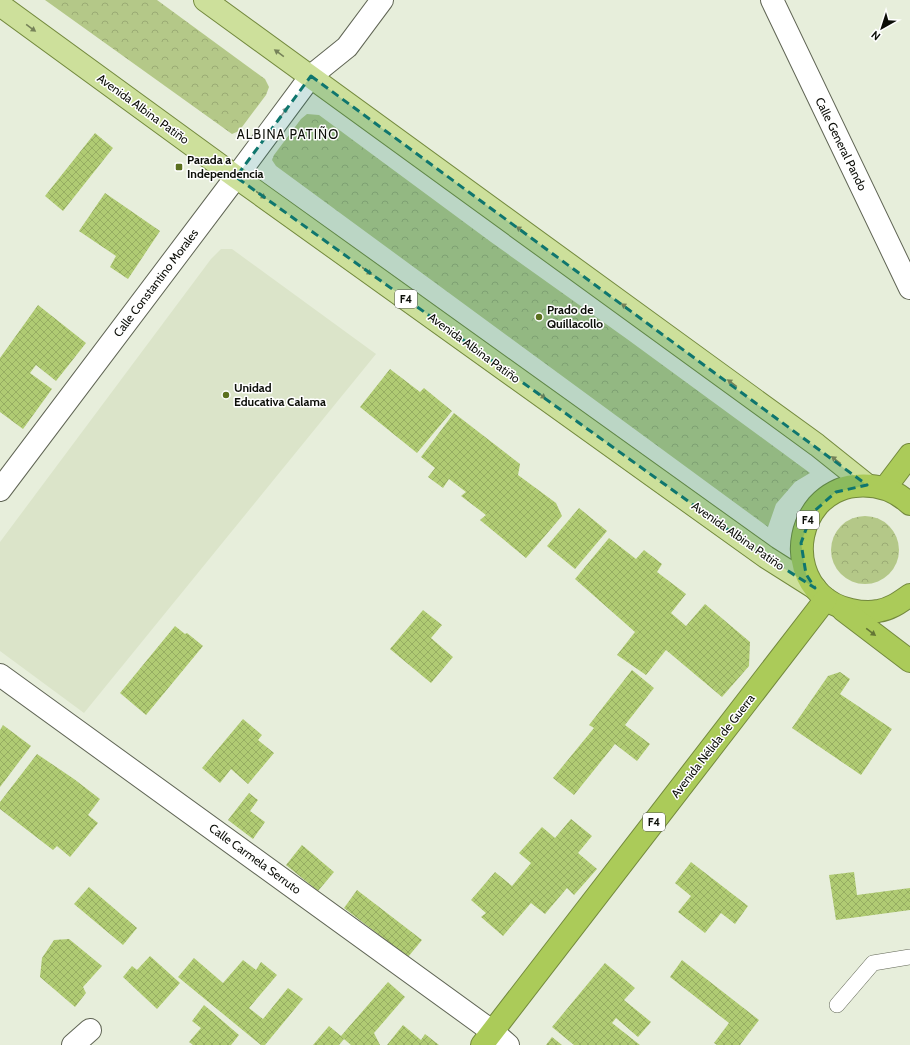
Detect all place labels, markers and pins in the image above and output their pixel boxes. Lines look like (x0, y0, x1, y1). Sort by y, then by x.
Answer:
place label: Parada a Independencia (187, 152, 264, 181)
marker: Parada a Independencia (174, 162, 184, 172)
place label: Prado de Quillacollo (547, 302, 603, 331)
marker: Prado de Quillacollo (534, 312, 544, 322)
place label: Unidad Educativa Calama (234, 380, 326, 409)
marker: Unidad Educativa Calama (221, 390, 231, 400)

